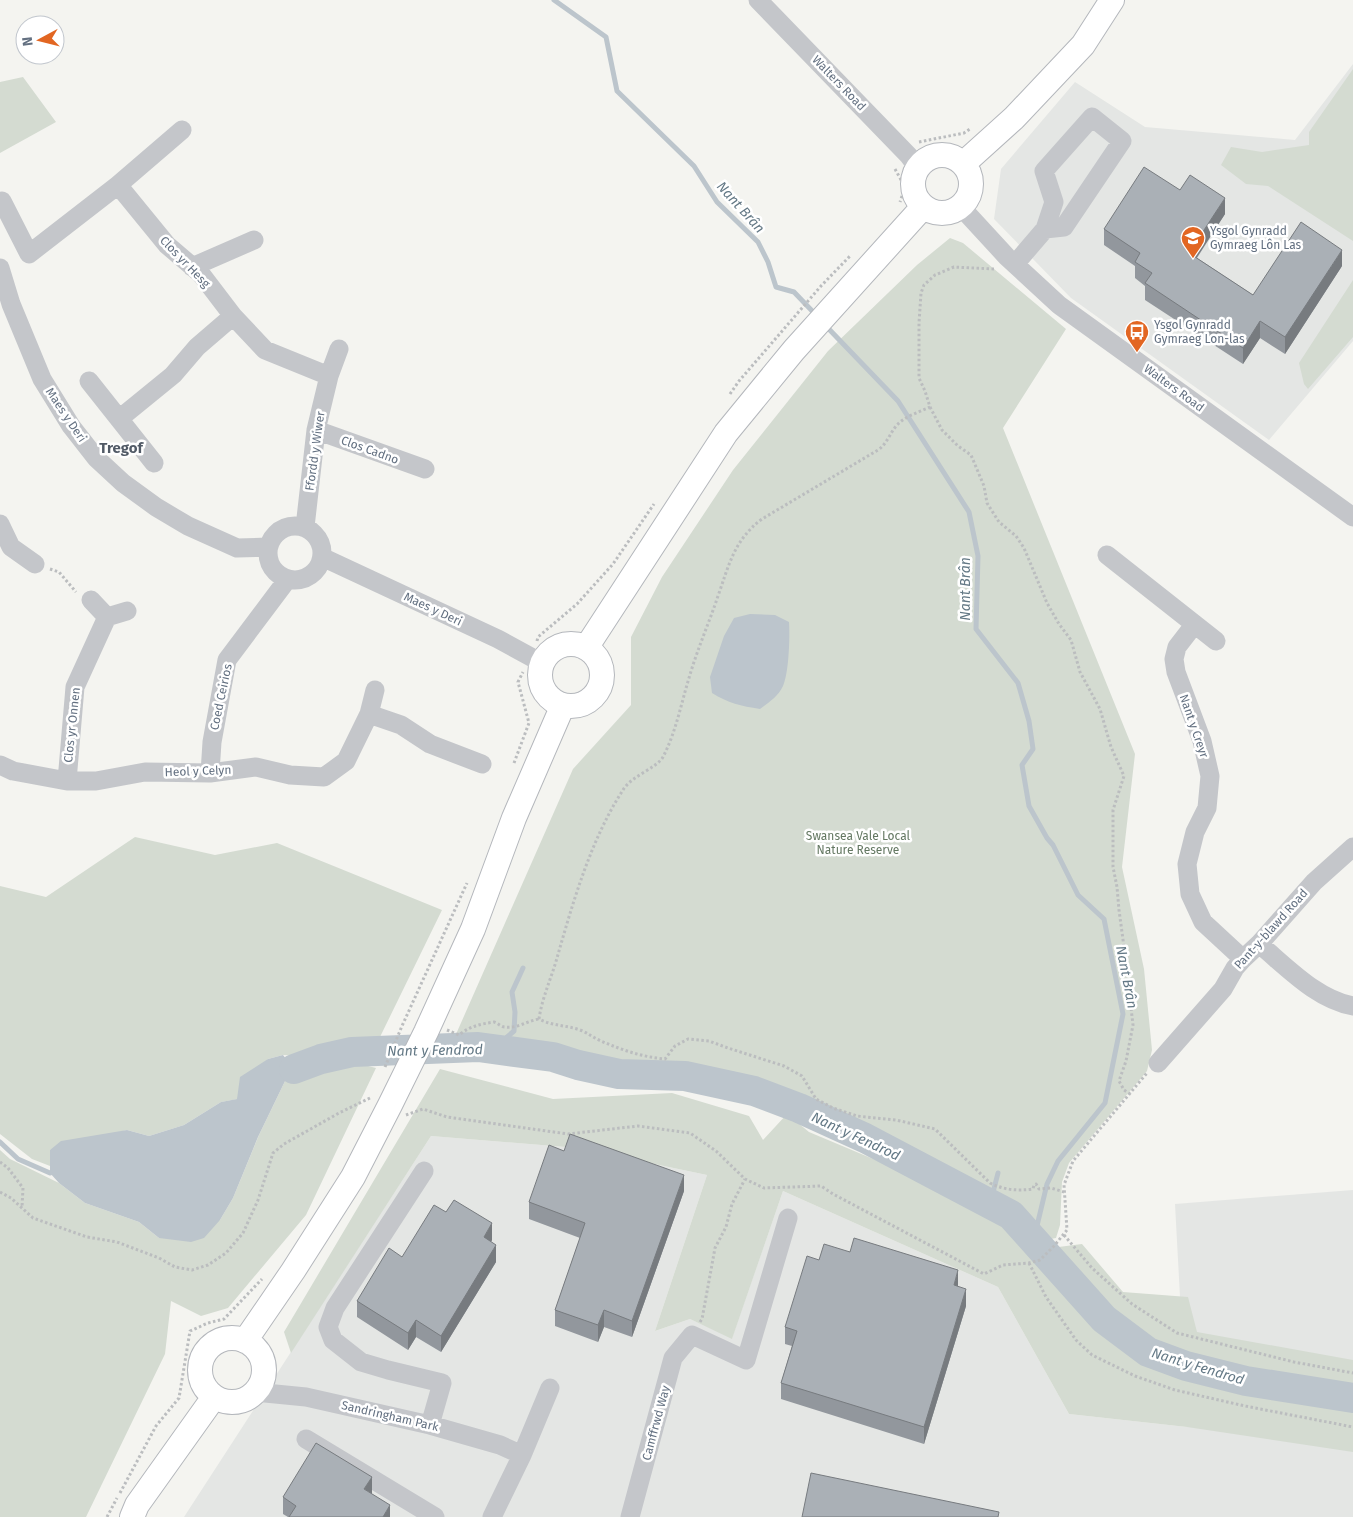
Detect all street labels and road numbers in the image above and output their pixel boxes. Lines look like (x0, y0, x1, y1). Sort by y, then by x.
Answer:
street label: Walters Road (809, 53, 869, 113)
street label: Clos yr Hesg (157, 233, 214, 291)
street label: Walters Road (1141, 361, 1207, 415)
street label: Maes y Deri (43, 385, 89, 445)
street label: Ffordd y Wiwer (302, 410, 328, 492)
street label: Clos Cadno (339, 433, 401, 467)
street label: Maes y Deri (402, 589, 464, 629)
street label: Coed Ceirios (207, 662, 235, 731)
street label: Clos yr Onnen (61, 687, 83, 763)
street label: Nant y Creyr (1177, 692, 1212, 760)
street label: Heol y Celyn (164, 763, 232, 779)
street label: Pant-y-blawd Road (1231, 886, 1311, 972)
street label: Camffrwd Way (639, 1384, 673, 1462)
street label: Sandringham Park (340, 1398, 441, 1434)

